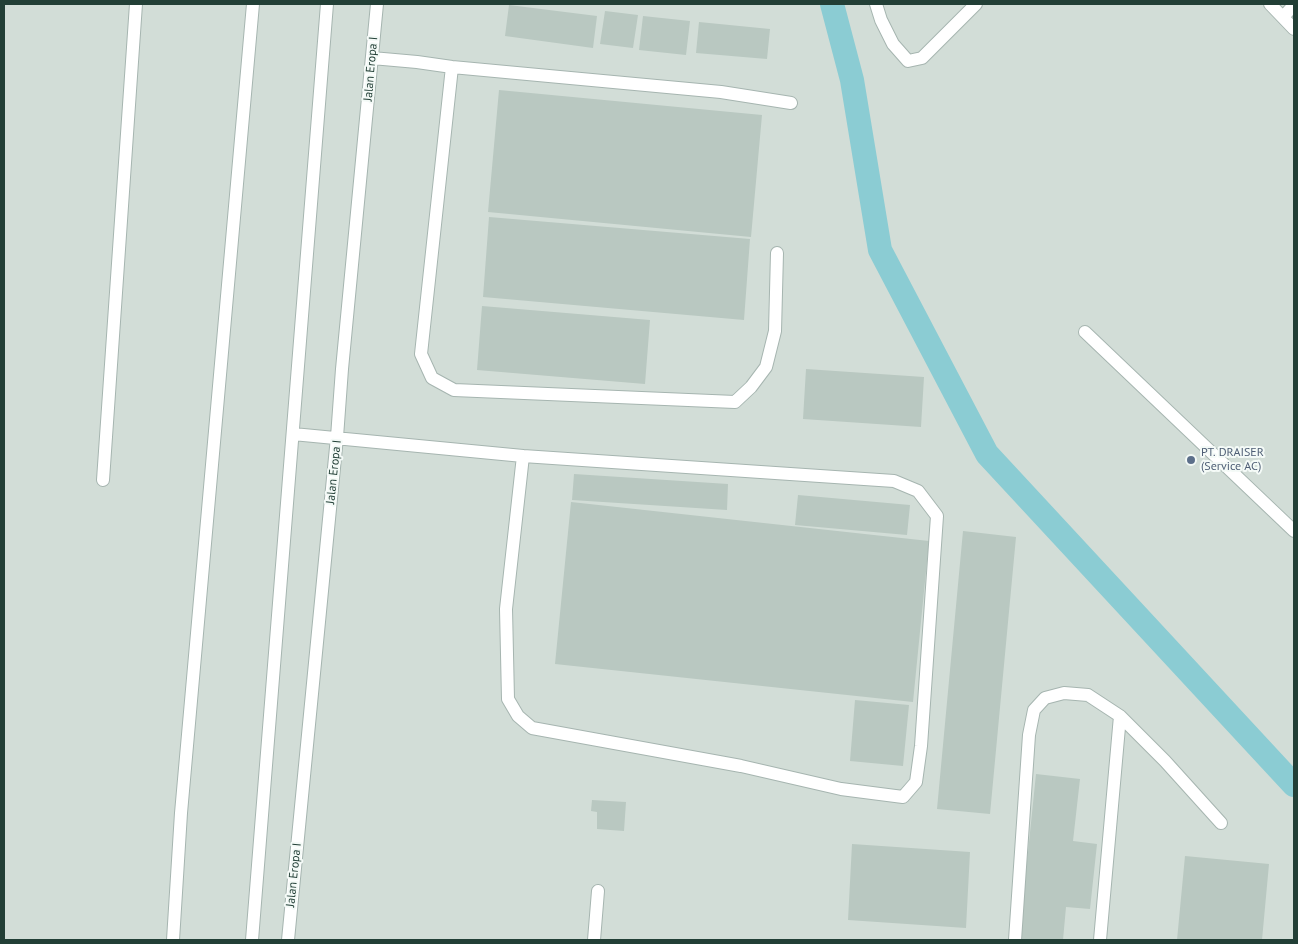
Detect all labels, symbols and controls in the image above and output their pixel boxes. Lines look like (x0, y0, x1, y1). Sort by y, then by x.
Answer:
street label: Jalan Eropa I (361, 36, 381, 102)
street label: Jalan Eropa I (323, 439, 345, 505)
place label: PT. DRAISER (Service AC) (1201, 446, 1264, 474)
marker: PT. DRAISER (Service AC) (1185, 454, 1197, 466)
street label: Jalan Eropa I (283, 842, 305, 908)

